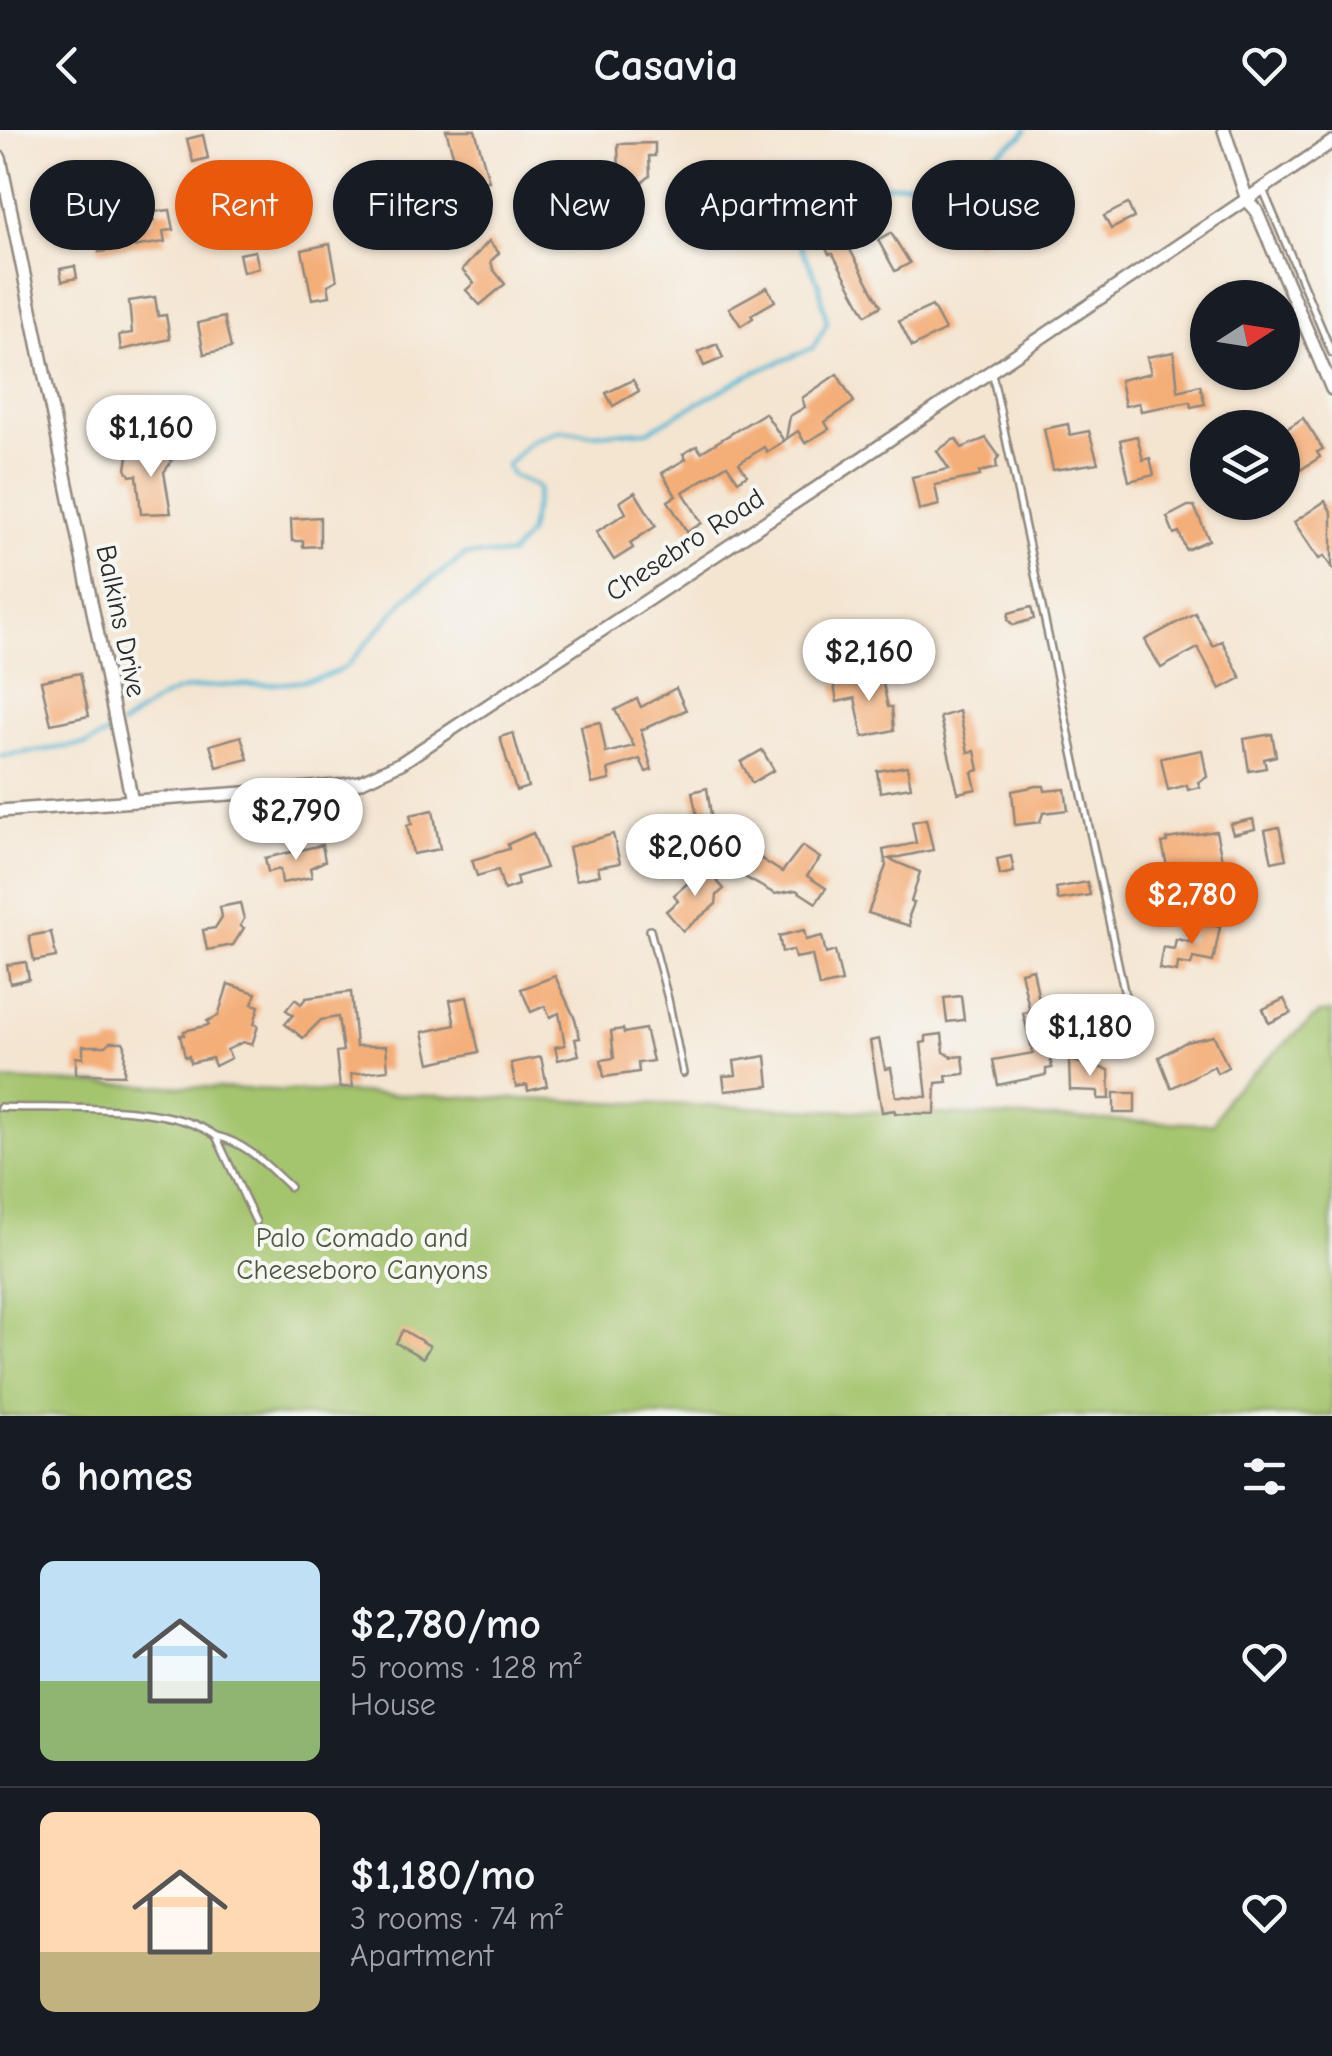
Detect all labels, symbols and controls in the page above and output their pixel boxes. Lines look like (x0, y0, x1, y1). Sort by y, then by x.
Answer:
icon: back (40, 38, 95, 93)
icon: heart (1237, 38, 1292, 93)
text: Casavia (594, 39, 738, 91)
chip: Buy (30, 160, 155, 250)
chip: Rent (175, 160, 313, 250)
chip: Filters (333, 160, 493, 250)
chip: New (513, 160, 645, 250)
chip: Apartment (665, 160, 892, 250)
chip: House (912, 160, 1075, 250)
north arrow (1190, 280, 1300, 390)
map controls (1190, 280, 1300, 520)
pin: $1,160 (70, 395, 232, 480)
text: $1,160 (108, 409, 194, 446)
button: layers (1190, 410, 1300, 520)
street label: Chesebro Road (600, 482, 770, 608)
street label: Balkins Drive (89, 542, 153, 700)
pin: $2,160 (788, 619, 950, 704)
text: $2,160 (825, 633, 913, 670)
pin: $2,790 (215, 778, 377, 863)
text: $2,790 (251, 792, 341, 829)
pin: $2,060 (614, 814, 776, 899)
text: $2,060 (648, 828, 742, 865)
pin: $2,780 (1111, 862, 1273, 947)
text: $2,780 (1147, 876, 1237, 913)
pin: $1,180 (1009, 994, 1171, 1079)
text: $1,180 (1047, 1008, 1133, 1045)
park label: Palo Comado and Cheeseboro Canyons (236, 1222, 488, 1286)
icon: filters (1237, 1449, 1292, 1504)
text: 6 homes (40, 1452, 193, 1501)
text: $2,780/mo (350, 1600, 541, 1649)
icon: home (120, 1601, 240, 1721)
icon: heart (1237, 1634, 1292, 1689)
text: 5 rooms · 128 m² (350, 1649, 582, 1686)
text: House (350, 1686, 436, 1723)
text: $1,180/mo (350, 1851, 535, 1900)
icon: home (120, 1852, 240, 1972)
icon: heart (1237, 1885, 1292, 1940)
text: 3 rooms · 74 m² (350, 1900, 563, 1937)
text: Apartment (350, 1937, 493, 1974)

